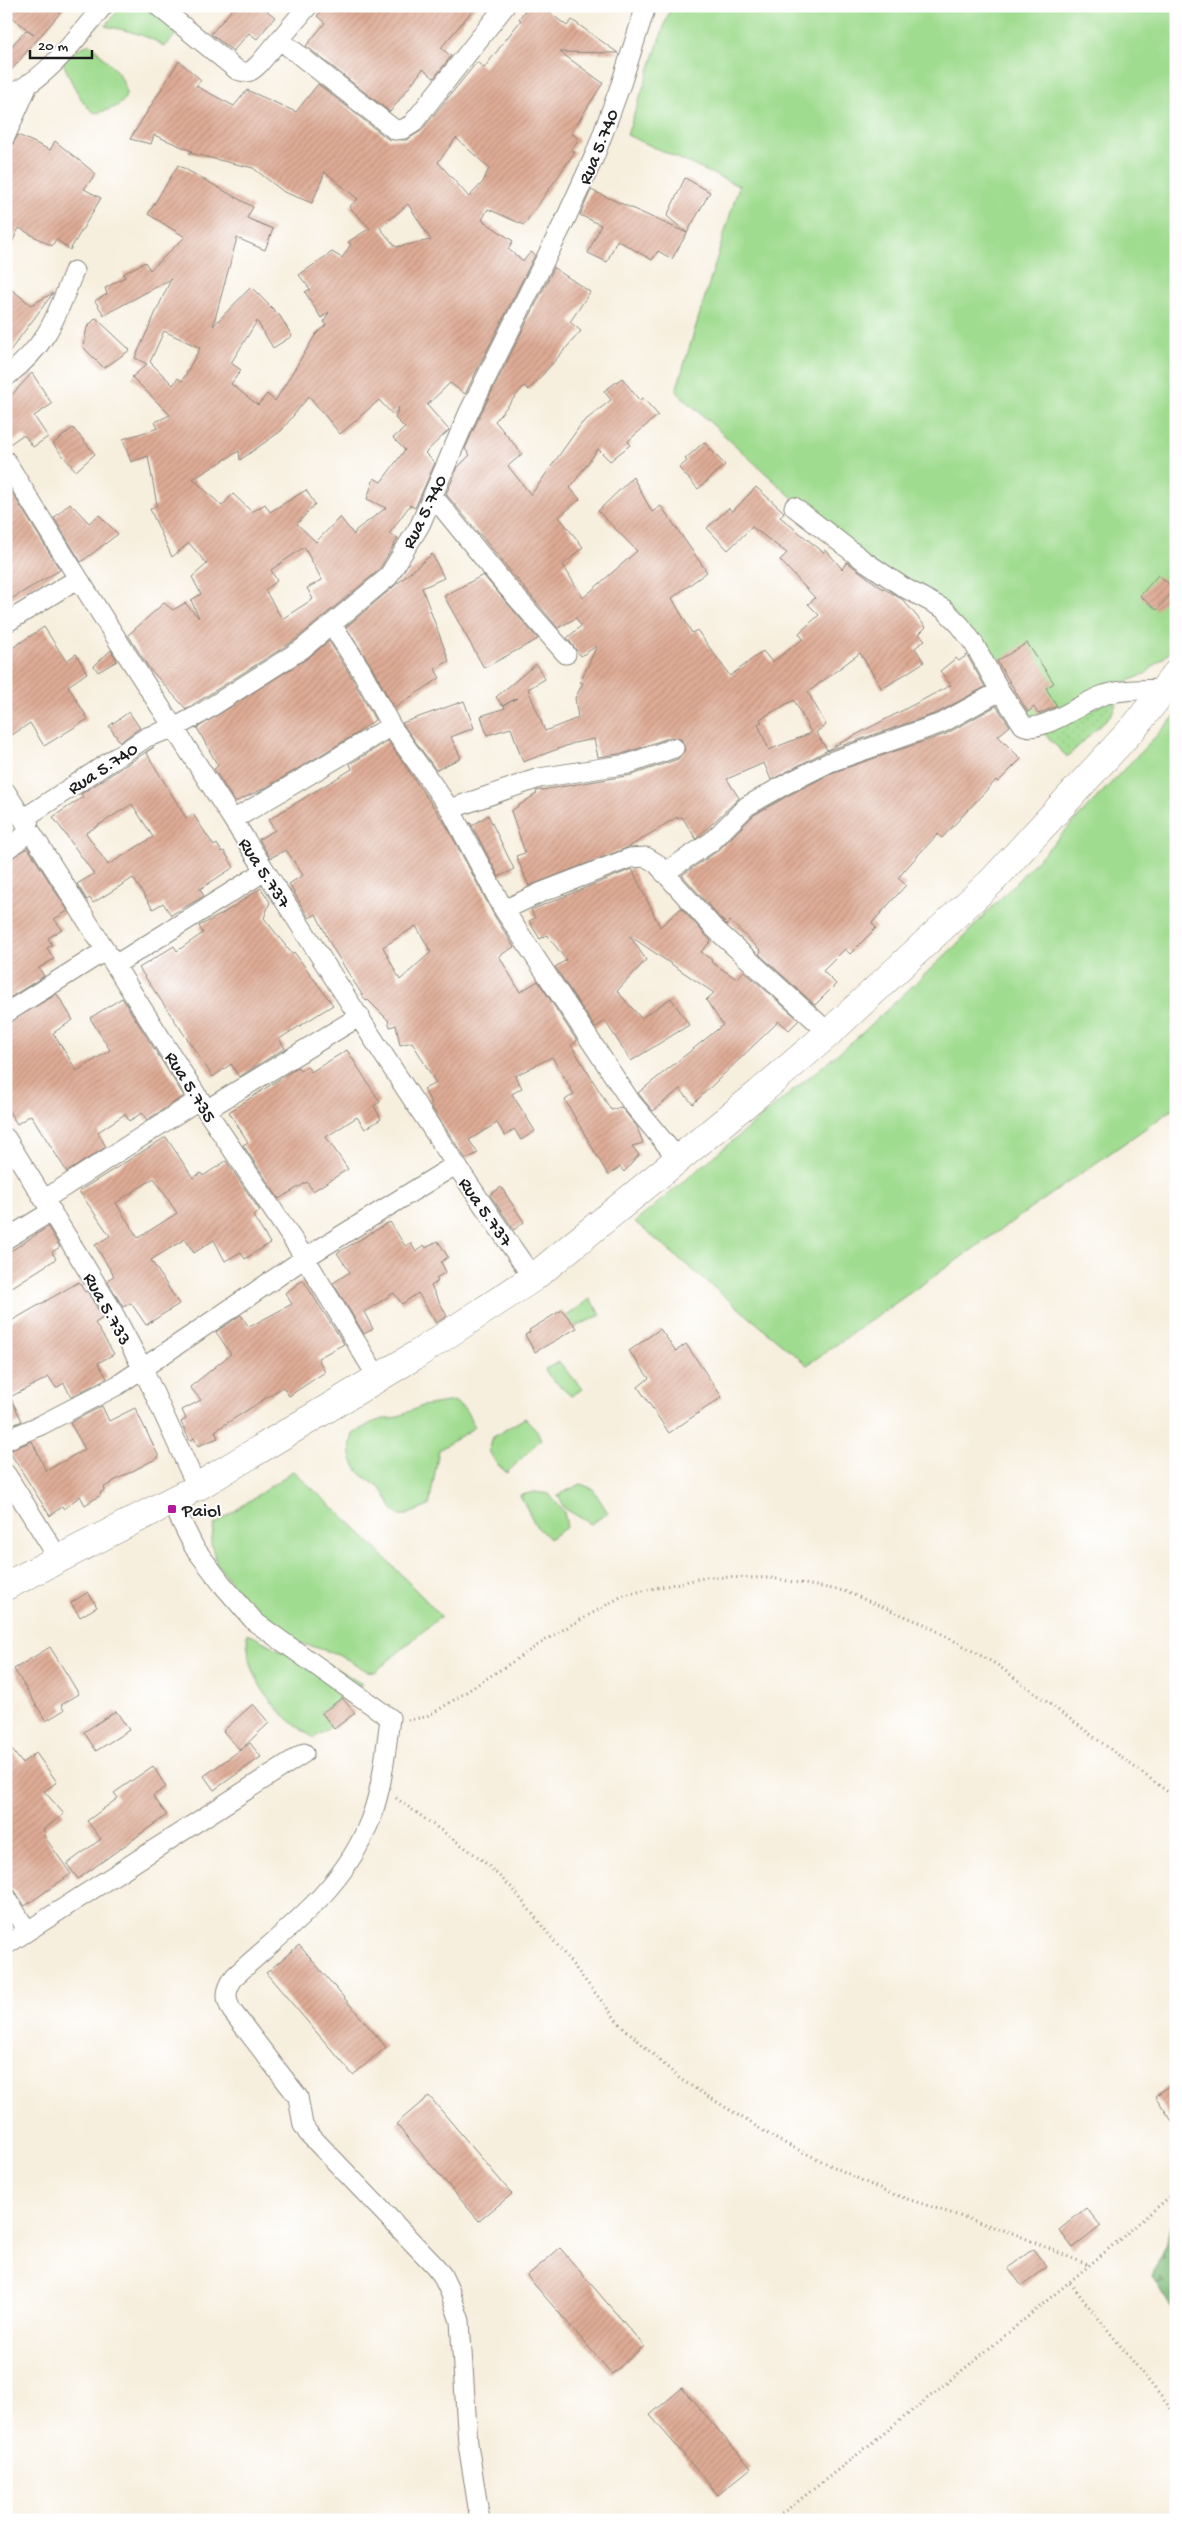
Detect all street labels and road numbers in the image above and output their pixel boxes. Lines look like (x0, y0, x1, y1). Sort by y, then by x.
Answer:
street label: Rua 5.740 (575, 106, 626, 188)
street label: Rua 5.740 (398, 472, 454, 553)
street label: Rua 5.740 (64, 739, 144, 801)
street label: Rua 5.737 (232, 834, 295, 914)
street label: Rua 5.735 (158, 1048, 220, 1128)
street label: Rua 5.737 (452, 1174, 517, 1253)
street label: Rua 5.733 (77, 1269, 135, 1350)

